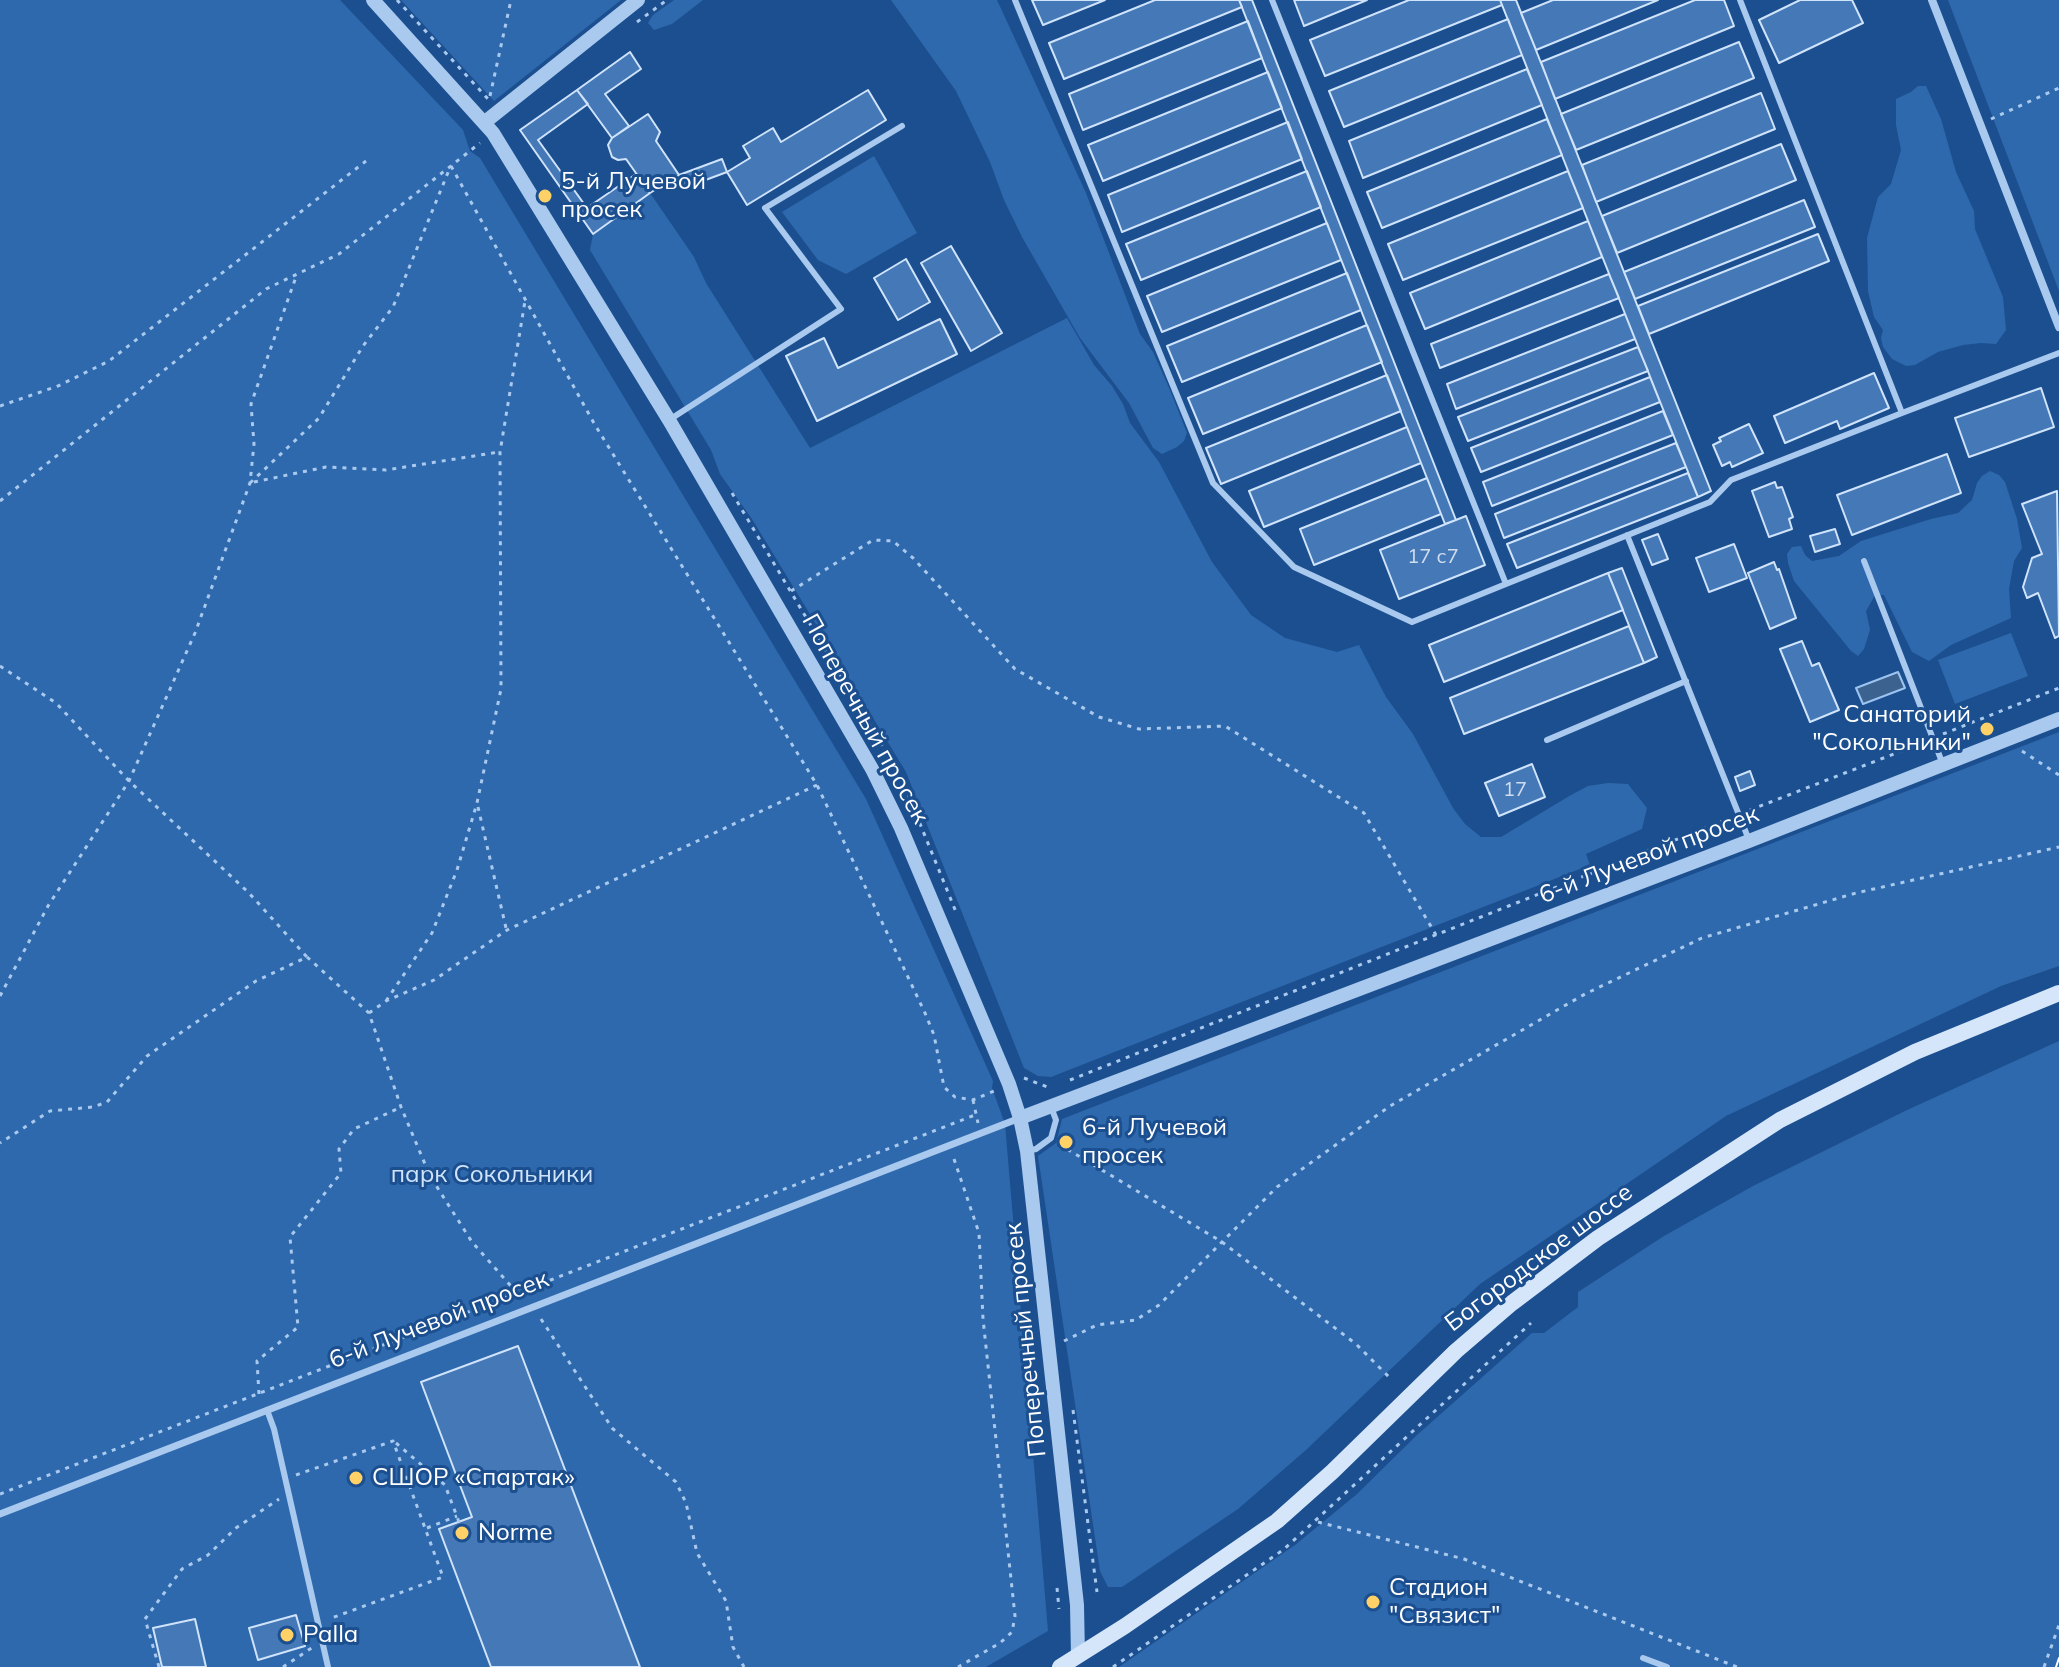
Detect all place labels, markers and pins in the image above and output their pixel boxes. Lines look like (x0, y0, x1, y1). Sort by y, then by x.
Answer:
place label: 5-й Лучевой просек (561, 168, 706, 224)
marker: 5-й Лучевой просек (536, 187, 554, 205)
place label: Санаторий "Сокольники" (1812, 701, 1971, 757)
marker: Санаторий "Сокольники" (1978, 720, 1996, 738)
place label: 6-й Лучевой просек (1082, 1114, 1227, 1170)
marker: 6-й Лучевой просек (1057, 1133, 1075, 1151)
place label: СШОР «Спартак» (372, 1464, 575, 1492)
marker: СШОР «Спартак» (347, 1469, 365, 1487)
place label: Norme (478, 1519, 552, 1547)
marker: Norme (453, 1524, 471, 1542)
place label: Стадион "Связист" (1389, 1574, 1500, 1630)
marker: Стадион "Связист" (1364, 1593, 1382, 1611)
place label: Palla (303, 1621, 358, 1649)
marker: Palla (278, 1626, 296, 1644)

